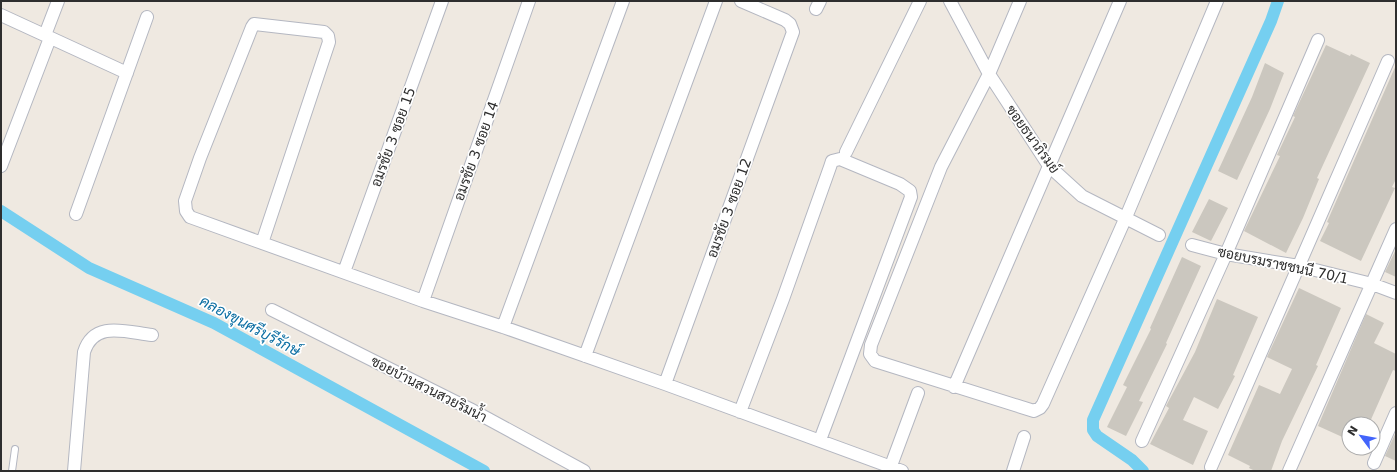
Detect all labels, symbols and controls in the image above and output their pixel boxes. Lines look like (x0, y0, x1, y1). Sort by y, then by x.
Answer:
street label: อมรชัย 3 ซอย 15 (368, 85, 418, 189)
street label: อมรชัย 3 ซอย 14 (451, 99, 502, 203)
street label: ซอยธนาภิรมย์ (1003, 101, 1064, 176)
street label: อมรชัย 3 ซอย 12 (704, 156, 754, 260)
street label: ซอยบรมราชชนนี 70/1 (1216, 242, 1350, 287)
water label: คลองขุนศรีบุรีรักษ์ (196, 291, 305, 363)
street label: ซอยบ้านสวนสวยริมน้ำ (368, 349, 492, 425)
north arrow (1341, 416, 1381, 456)
text: N (1345, 424, 1361, 438)

